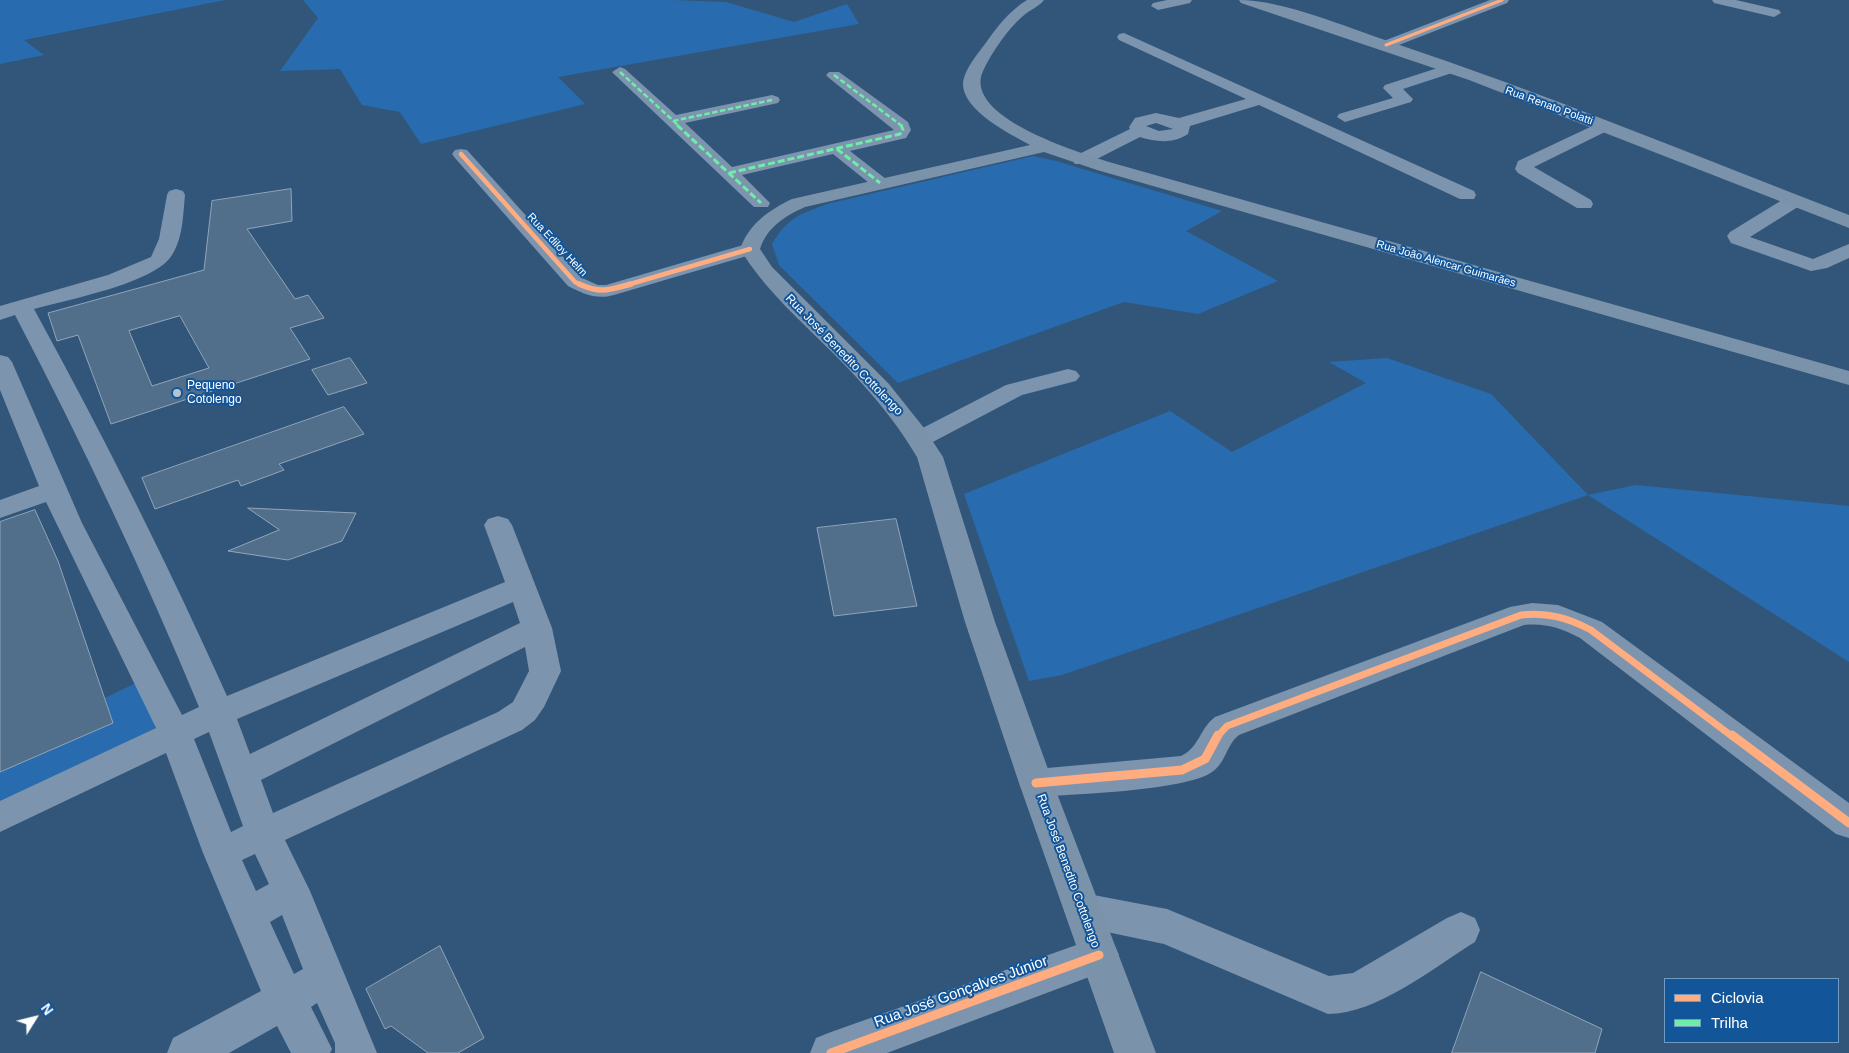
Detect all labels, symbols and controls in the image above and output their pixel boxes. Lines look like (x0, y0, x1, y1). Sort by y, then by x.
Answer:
street label: Rua Renato Polatti (1503, 84, 1595, 128)
street label: Rua Ediloy Helm (524, 211, 590, 279)
street label: Rua João Alencar Guimarães (1375, 238, 1517, 290)
street label: Rua José Benedito Cottolengo (782, 291, 906, 419)
place label: Pequeno Cotolengo (187, 379, 242, 407)
marker: Pequeno Cotolengo (171, 387, 183, 399)
street label: Rua José Benedito Cottolengo (1033, 792, 1103, 950)
street label: Rua José Gonçalves Júnior (872, 952, 1050, 1032)
legend (1664, 978, 1839, 1043)
text: Ciclovia (1711, 989, 1764, 1006)
north arrow (10, 993, 60, 1043)
text: N (38, 1000, 57, 1018)
text: Trilha (1711, 1014, 1748, 1031)

